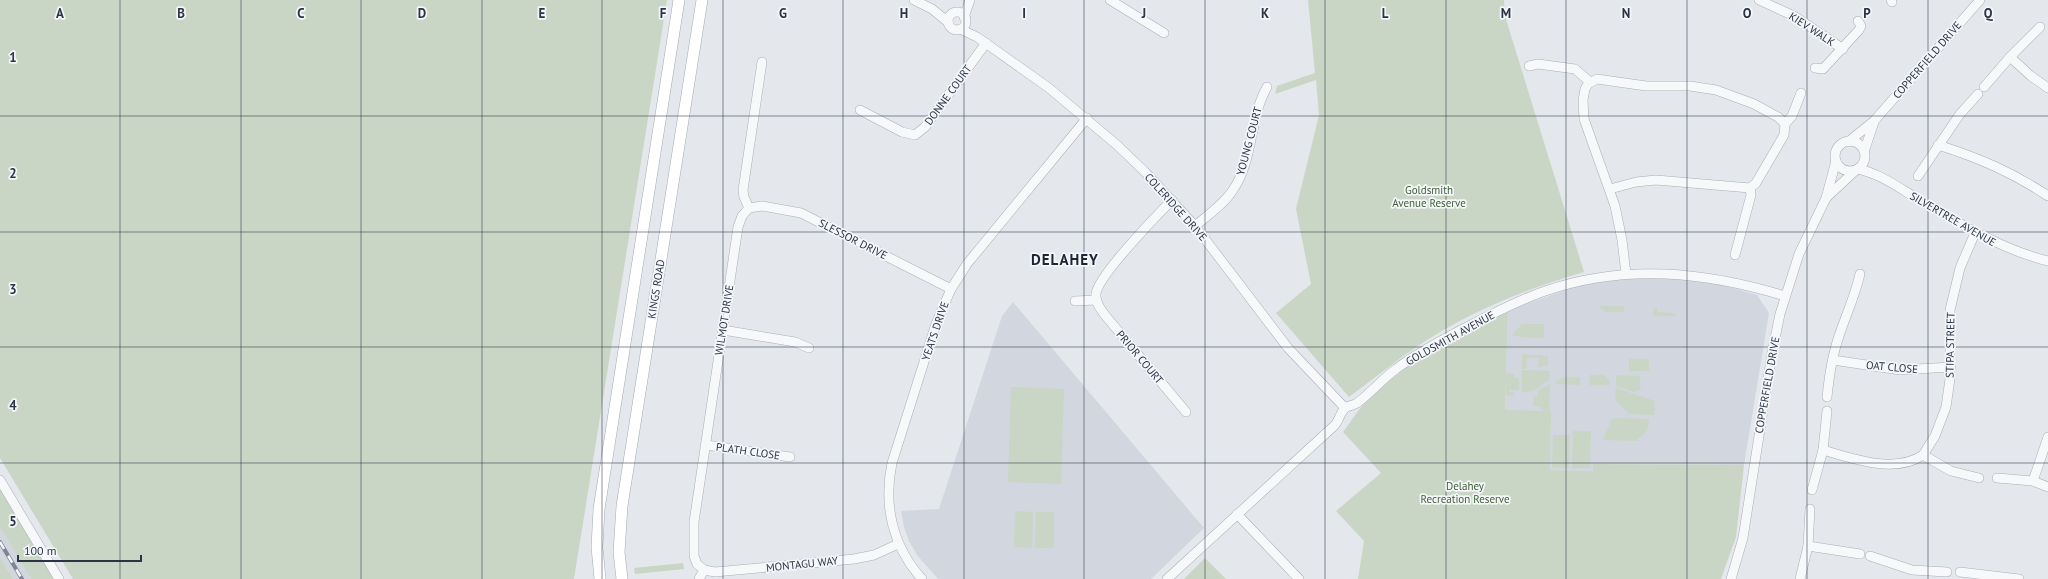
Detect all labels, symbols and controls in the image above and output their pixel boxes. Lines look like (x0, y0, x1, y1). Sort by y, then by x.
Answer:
text: A (56, 5, 64, 22)
text: B (177, 5, 185, 22)
text: C (297, 5, 305, 22)
text: D (418, 5, 426, 22)
text: E (539, 5, 546, 22)
text: F (660, 5, 667, 22)
text: G (779, 5, 787, 22)
text: H (900, 5, 908, 22)
text: I (1022, 5, 1026, 22)
text: J (1141, 5, 1146, 22)
text: K (1261, 5, 1269, 22)
text: L (1382, 5, 1389, 22)
text: M (1501, 5, 1511, 22)
text: N (1622, 5, 1630, 22)
text: O (1743, 5, 1752, 22)
text: P (1863, 5, 1871, 22)
text: Q (1984, 5, 1994, 22)
street label: KIEV WALK (1786, 9, 1838, 49)
street label: COPPERFIELD DRIVE (1890, 18, 1964, 102)
text: 1 (9, 49, 17, 66)
street label: DONNE COURT (921, 62, 975, 128)
street label: YOUNG COURT (1233, 105, 1265, 177)
text: 2 (9, 165, 17, 182)
street label: COLERIDGE DRIVE (1142, 170, 1210, 244)
park label: Goldsmith Avenue Reserve (1392, 183, 1466, 210)
street label: SILVERTREE AVENUE (1907, 189, 1999, 249)
street label: SLESSOR DRIVE (816, 216, 890, 262)
district label: DELAHEY (1031, 250, 1099, 269)
street label: KINGS ROAD (644, 258, 668, 320)
text: 3 (9, 281, 17, 298)
street label: WILMOT DRIVE (712, 284, 737, 356)
street label: YEATS DRIVE (918, 299, 952, 362)
street label: GOLDSMITH AVENUE (1403, 308, 1497, 368)
street label: STIPA STREET (1942, 312, 1958, 378)
street label: PRIOR COURT (1114, 327, 1166, 387)
street label: COPPERFIELD DRIVE (1752, 335, 1782, 434)
street label: OAT CLOSE (1865, 358, 1919, 376)
text: 4 (9, 397, 17, 414)
street label: PLATH CLOSE (715, 440, 781, 462)
park label: Delahey Recreation Reserve (1420, 479, 1510, 506)
text: 5 (9, 513, 17, 530)
scale bar (18, 537, 141, 563)
text: 100 m (24, 543, 57, 558)
street label: MONTAGU WAY (765, 553, 840, 575)

